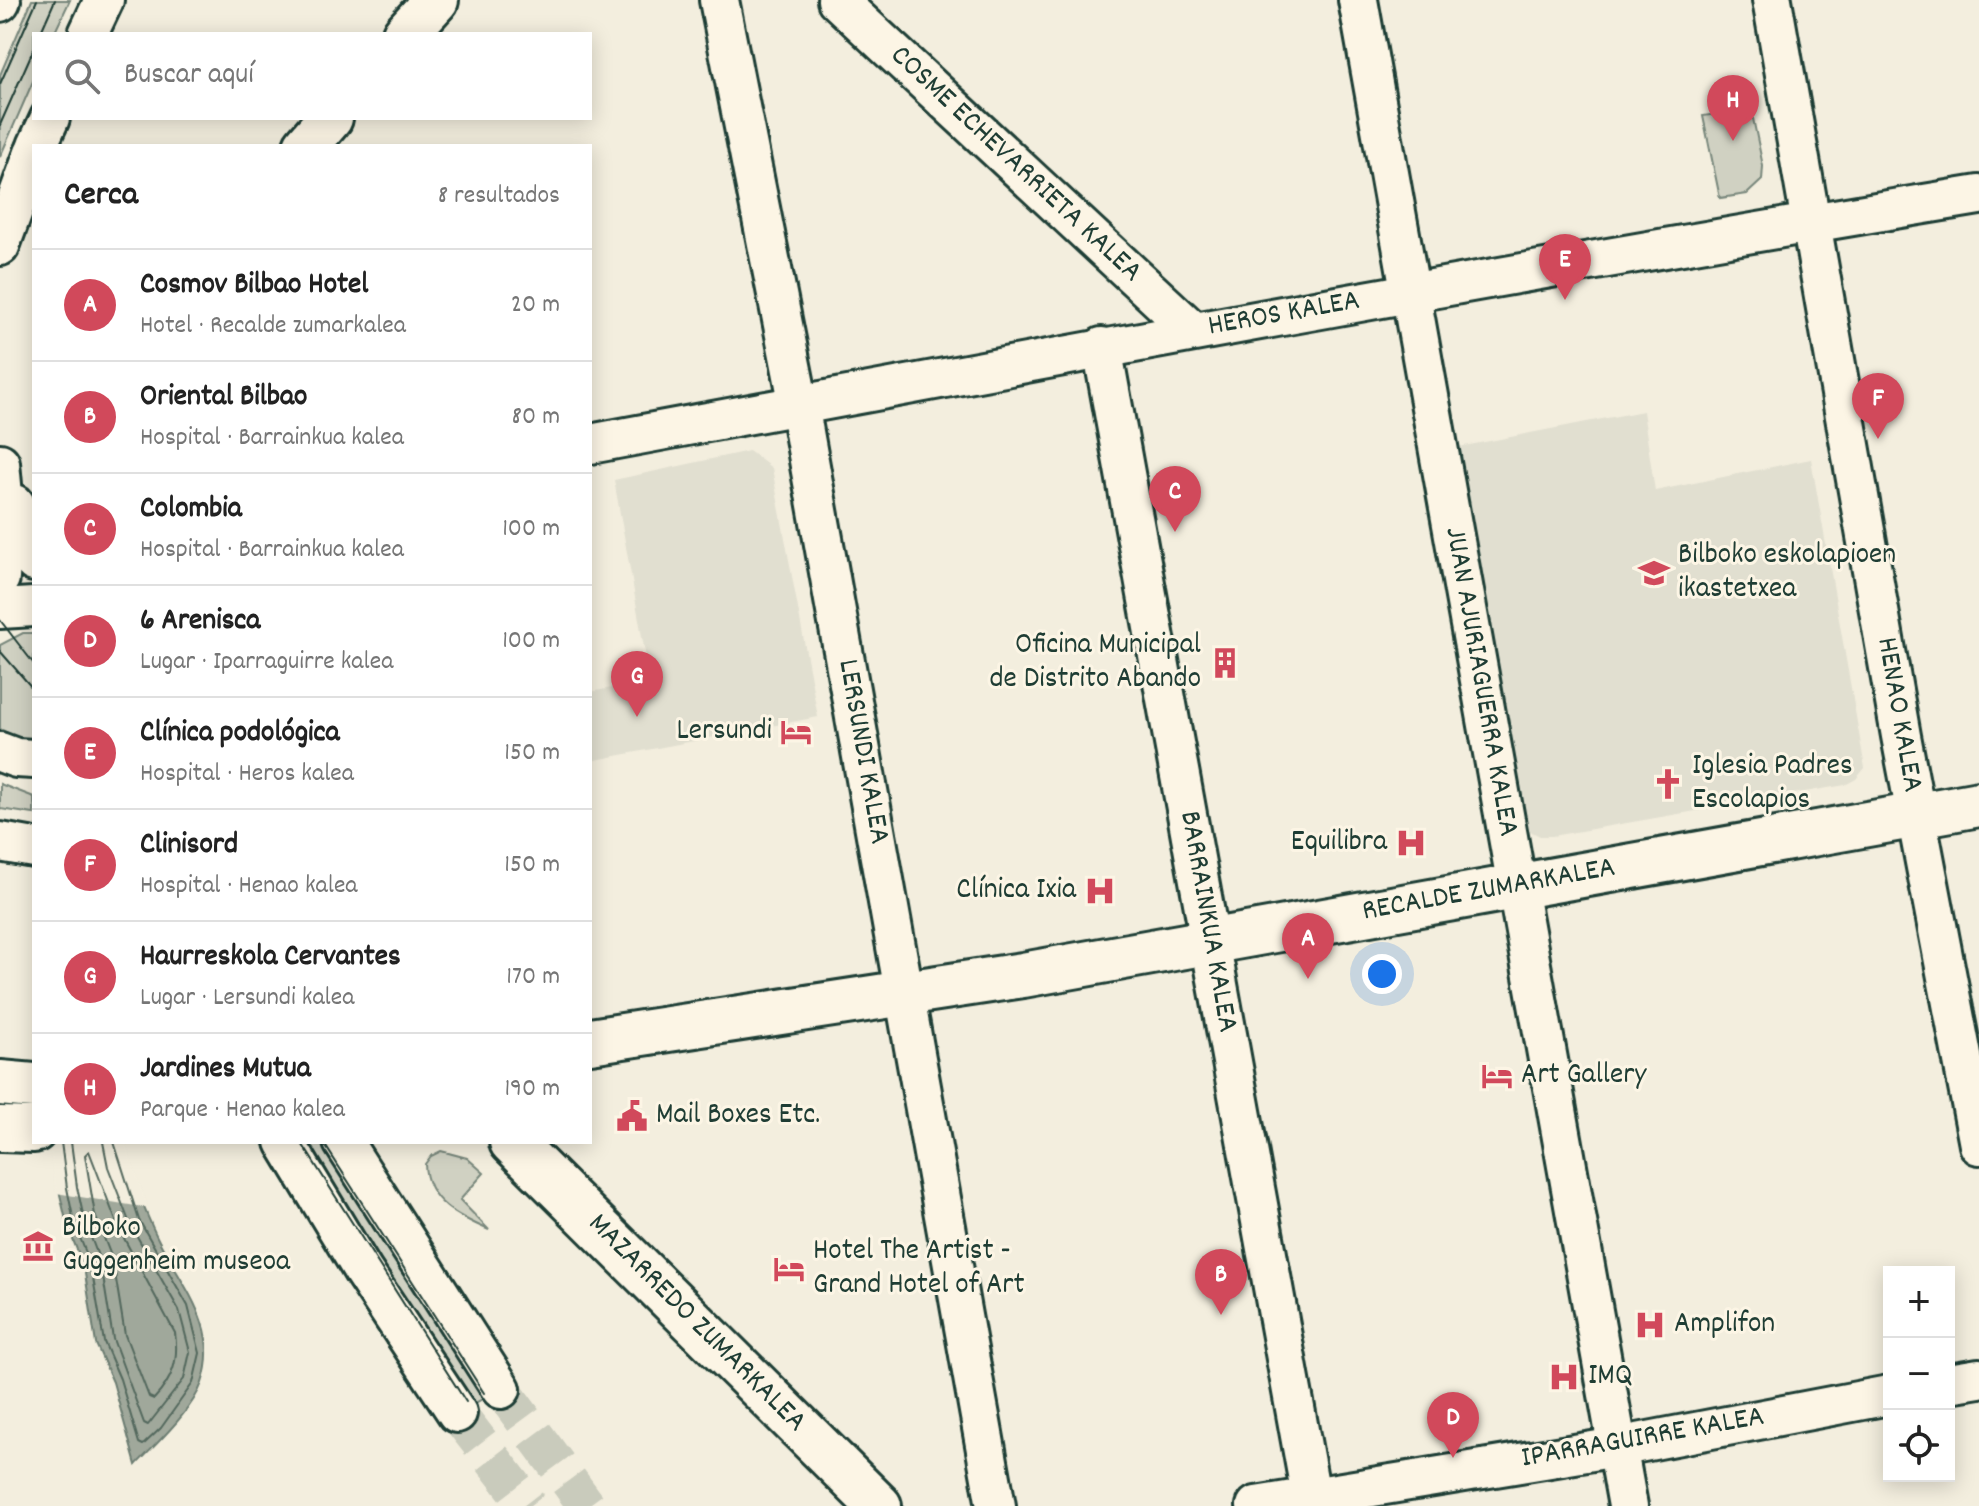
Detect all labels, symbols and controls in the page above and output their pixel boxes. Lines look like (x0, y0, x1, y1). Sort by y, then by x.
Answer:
search box (32, 32, 592, 120)
street label: COSME ECHEVARRIETA KALEA (879, 36, 1151, 294)
icon: search (60, 54, 104, 98)
text: Buscar aquí (124, 55, 254, 98)
pin: H (1707, 75, 1759, 141)
text: Cerca (64, 172, 138, 221)
text: 8 resultados (438, 178, 560, 215)
pin: E (1539, 234, 1591, 300)
text: Cosmov Bilbao Hotel (140, 265, 368, 308)
street label: HEROS KALEA (1205, 281, 1363, 349)
text: A (83, 287, 97, 324)
text: 20 m (511, 287, 560, 324)
text: Hotel · Recalde zumarkalea (140, 308, 406, 345)
pin: F (1852, 373, 1904, 439)
text: Oriental Bilbao (140, 377, 307, 420)
text: B (84, 399, 96, 436)
text: 80 m (512, 399, 560, 436)
text: Hospital · Barrainkua kalea (140, 420, 404, 457)
pin: C (1149, 466, 1201, 532)
text: Colombia (140, 489, 242, 532)
text: C (84, 511, 96, 548)
text: 100 m (502, 511, 560, 548)
street label: JUAN AJURIAGUERRA KALEA (1432, 524, 1528, 840)
text: Hospital · Barrainkua kalea (140, 532, 404, 569)
place label: Bilboko eskolapioen ikastetxea (1678, 535, 1896, 612)
school or university icon: Bilboko eskolapioen ikastetxea (1637, 556, 1671, 590)
text: 6 Arenisca (140, 601, 260, 644)
text: D (83, 623, 97, 660)
text: 100 m (502, 623, 560, 660)
place label: Oficina Municipal de Distrito Abando (990, 625, 1201, 702)
street label: HENAO KALEA (1863, 634, 1933, 796)
text: Lugar · Iparraguirre kalea (140, 644, 393, 681)
building icon: Oficina Municipal de Distrito Abando (1208, 646, 1242, 680)
pin: G (611, 651, 663, 717)
street label: LERSUNDI KALEA (825, 656, 899, 848)
place label: Lersundi (676, 711, 772, 754)
text: Clínica podológica (140, 713, 340, 756)
hotel icon: Lersundi (779, 715, 813, 749)
text: E (84, 735, 96, 772)
text: 150 m (504, 735, 560, 772)
place label: Iglesia Padres Escolapios (1692, 746, 1853, 823)
text: Hospital · Heros kalea (140, 756, 354, 793)
church icon: Iglesia Padres Escolapios (1651, 767, 1685, 801)
street label: BARRAINKUA KALEA (1166, 808, 1248, 1036)
place label: Equilibra (1291, 822, 1388, 865)
text: Clinisord (140, 825, 238, 868)
hospital icon: Equilibra (1394, 826, 1428, 860)
text: F (84, 847, 96, 884)
text: 150 m (504, 847, 560, 884)
street label: RECALDE ZUMARKALEA (1359, 848, 1619, 934)
text: Hospital · Henao kalea (140, 868, 358, 905)
place label: Clínica Ixia (956, 870, 1077, 913)
hospital icon: Clínica Ixia (1083, 874, 1117, 908)
pin: A (1282, 913, 1334, 979)
text: Haurreskola Cervantes (140, 937, 401, 980)
your location (1362, 954, 1402, 994)
text: G (83, 959, 97, 996)
text: 170 m (506, 959, 560, 996)
text: Lugar · Lersundi kalea (140, 980, 354, 1017)
text: Jardines Mutua (140, 1049, 311, 1092)
place label: Art Gallery (1521, 1055, 1647, 1098)
hotel icon: Art Gallery (1480, 1059, 1514, 1093)
text: H (83, 1071, 97, 1108)
text: 190 m (504, 1071, 560, 1108)
text: Parque · Henao kalea (140, 1092, 345, 1129)
place label: Mail Boxes Etc. (656, 1095, 820, 1138)
public building icon: Mail Boxes Etc. (615, 1099, 649, 1133)
street label: MAZARREDO ZUMARKALEA (577, 1205, 815, 1443)
place label: Bilboko Guggenheim museoa (62, 1208, 291, 1285)
museum icon: Bilboko Guggenheim museoa (21, 1229, 55, 1263)
place label: Hotel The Artist - Grand Hotel of Art (813, 1231, 1025, 1308)
pin: B (1195, 1249, 1247, 1315)
hotel icon: Hotel The Artist - Grand Hotel of Art (772, 1252, 806, 1286)
map controls (1883, 1266, 1955, 1482)
button: + (1883, 1266, 1955, 1338)
place label: Amplifon (1674, 1304, 1775, 1347)
hospital icon: Amplifon (1633, 1308, 1667, 1342)
button: − (1883, 1338, 1955, 1410)
place label: IMQ (1588, 1356, 1632, 1399)
hospital icon: IMQ (1547, 1360, 1581, 1394)
pin: D (1427, 1392, 1479, 1458)
street label: IPARRAGUIRRE KALEA (1518, 1396, 1768, 1482)
button: locate (1883, 1410, 1955, 1482)

